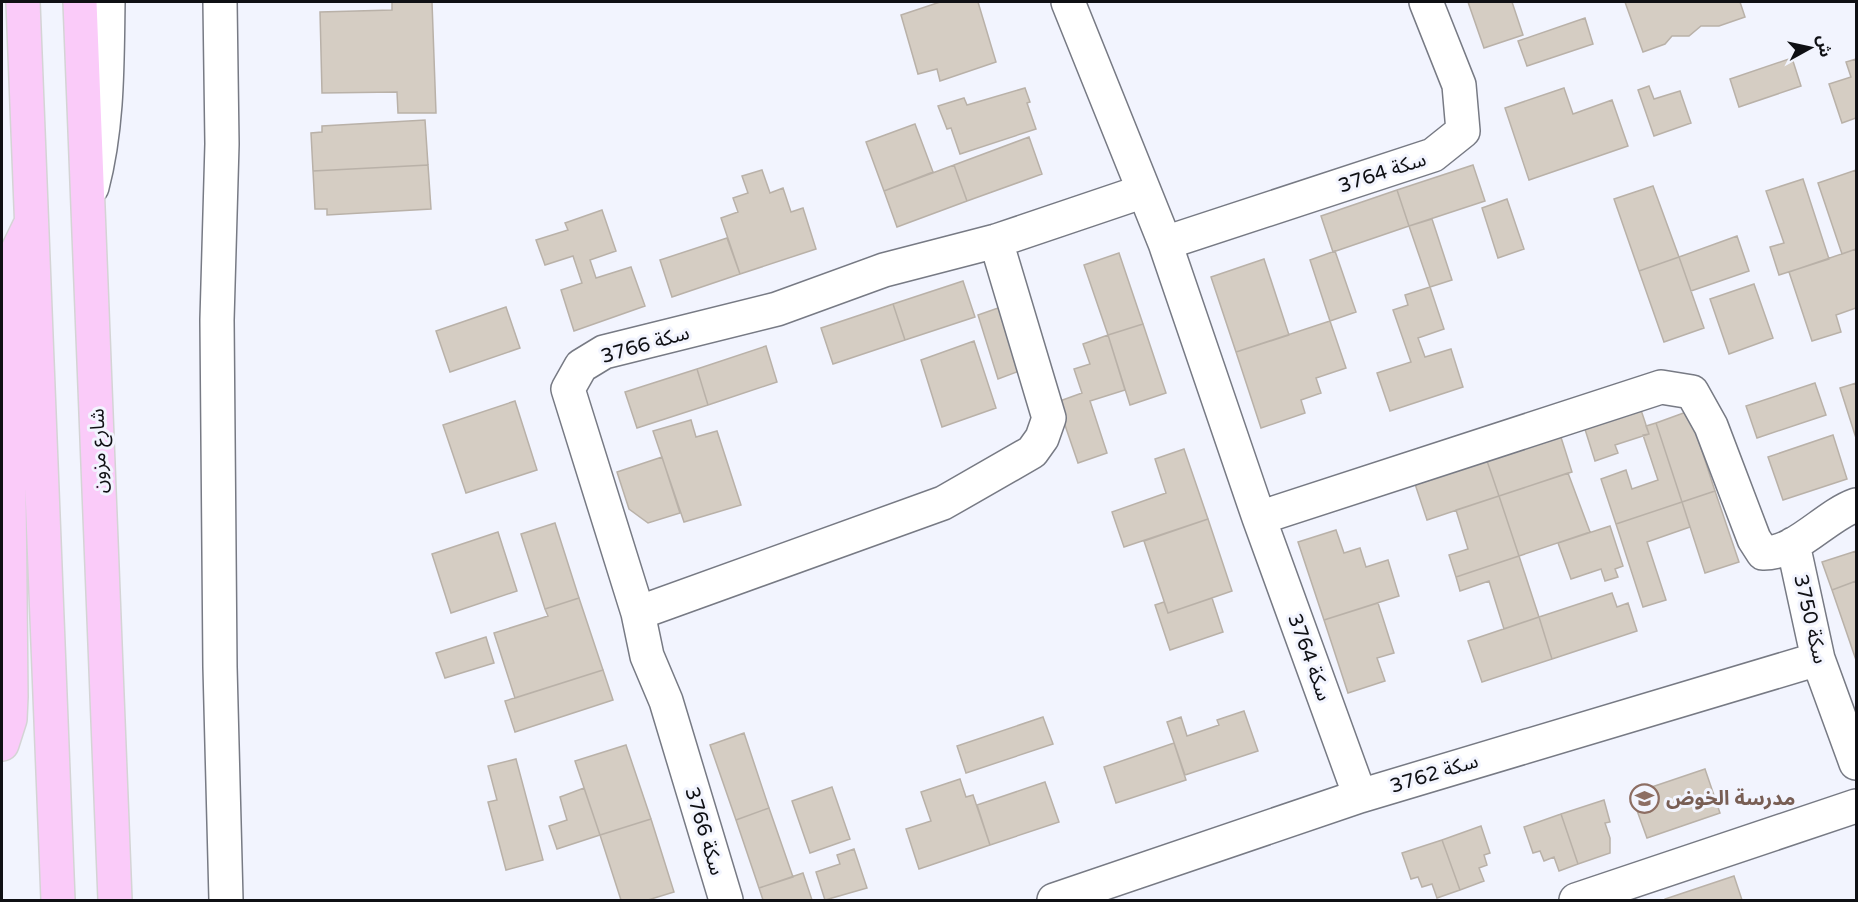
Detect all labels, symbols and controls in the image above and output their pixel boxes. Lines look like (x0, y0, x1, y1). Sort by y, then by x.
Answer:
north arrow (1780, 18, 1840, 78)
text: ش (1812, 34, 1835, 58)
street label: سكة 3764 (1335, 147, 1429, 198)
street label: سكة 3766 (598, 321, 692, 369)
street label: شارع مزون (86, 408, 114, 494)
street label: سكة 3750 (1788, 572, 1832, 666)
street label: سكة 3764 (1282, 610, 1336, 704)
street label: سكة 3762 (1387, 749, 1481, 799)
school or university icon: مدرسة الخوض (1629, 782, 1661, 814)
street label: سكة 3766 (679, 784, 729, 878)
place label: مدرسة الخوض (1666, 787, 1795, 811)

